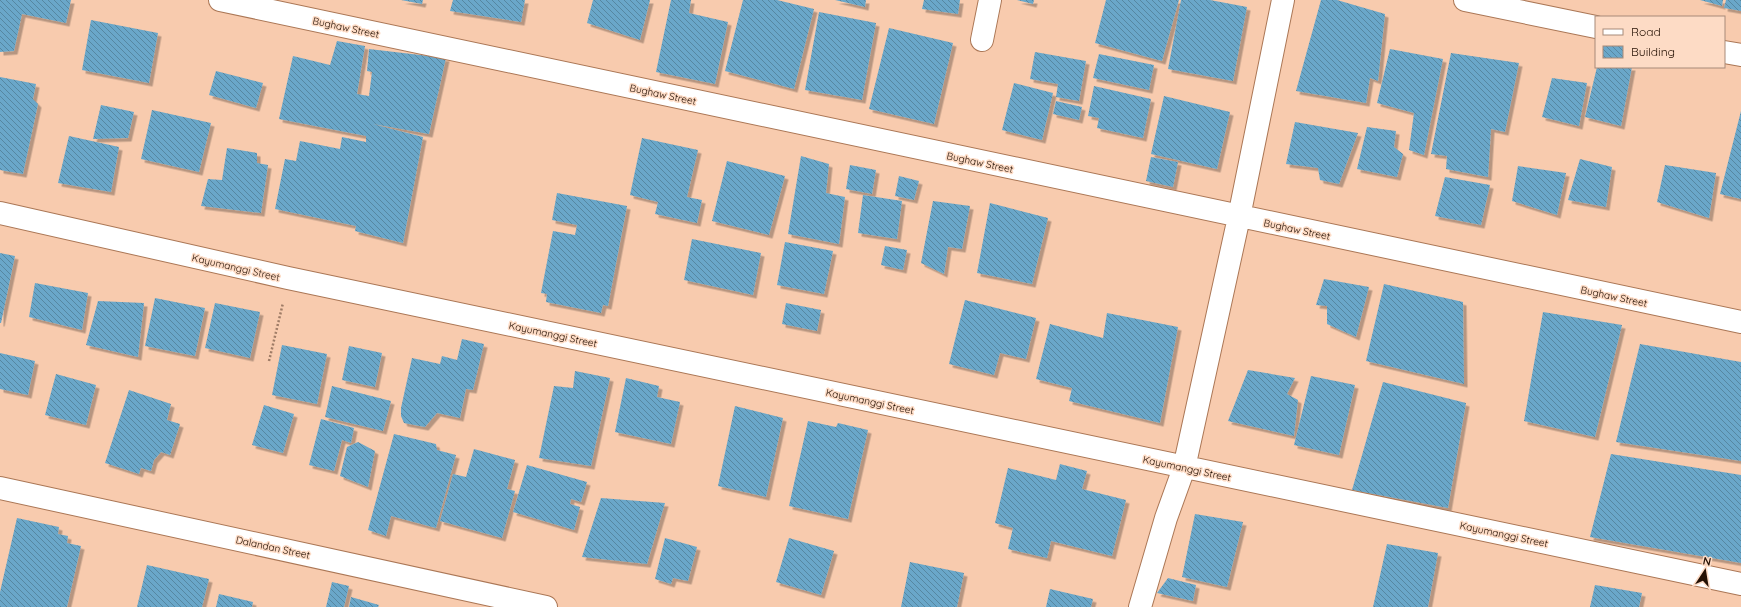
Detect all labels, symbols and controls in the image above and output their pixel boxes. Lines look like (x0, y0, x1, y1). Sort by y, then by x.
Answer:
street label: Bughaw Street (311, 14, 381, 41)
legend (1595, 16, 1725, 68)
text: Road (1631, 24, 1661, 39)
text: Building (1631, 44, 1675, 59)
street label: Bughaw Street (628, 81, 698, 108)
street label: Bughaw Street (945, 149, 1015, 176)
street label: Bughaw Street (1262, 216, 1332, 243)
street label: Kayumanggi Street (191, 251, 282, 284)
street label: Bughaw Street (1579, 283, 1649, 310)
street label: Kayumanggi Street (508, 319, 599, 350)
street label: Kayumanggi Street (825, 386, 916, 417)
street label: Kayumanggi Street (1142, 453, 1233, 484)
street label: Kayumanggi Street (1459, 519, 1550, 550)
street label: Dalandan Street (235, 533, 312, 562)
north arrow (1685, 551, 1725, 591)
text: N (1702, 554, 1712, 569)

